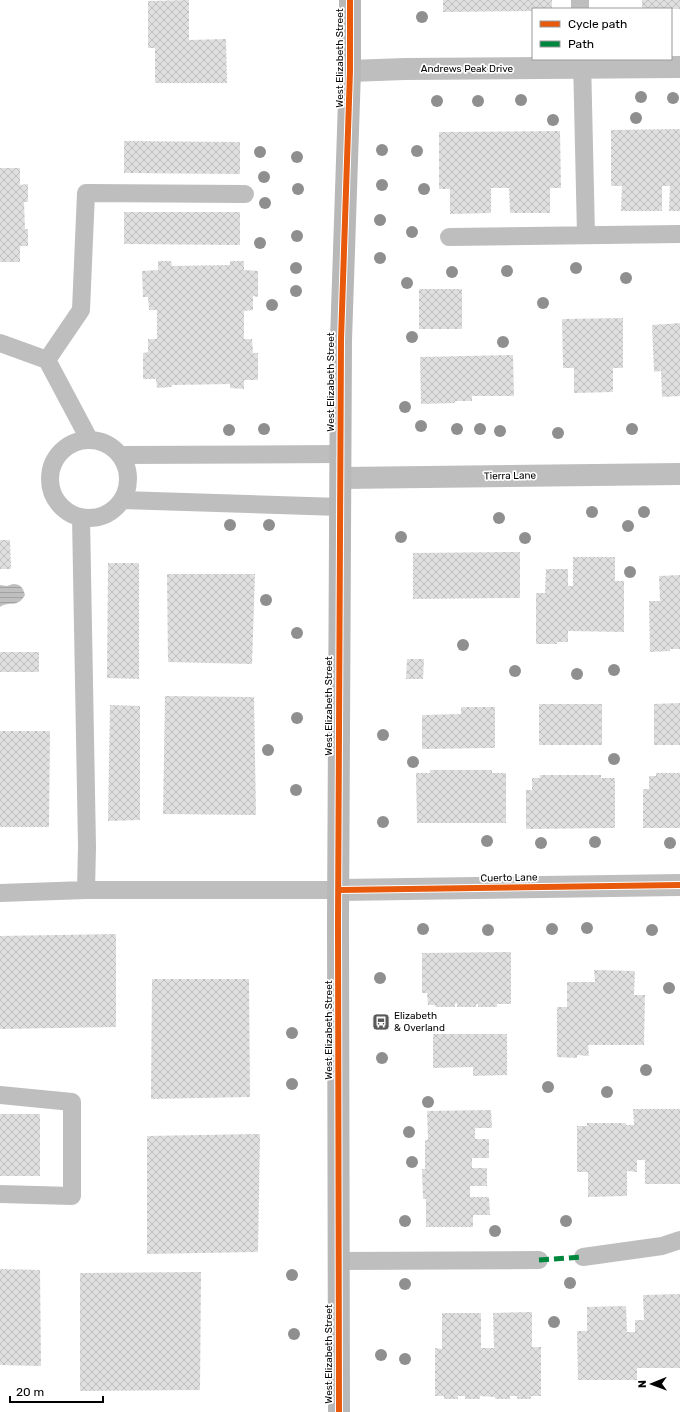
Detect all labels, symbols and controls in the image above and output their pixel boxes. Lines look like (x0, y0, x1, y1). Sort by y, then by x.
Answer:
street label: West Elizabeth Street (334, 8, 346, 108)
legend (532, 8, 672, 60)
text: Cycle path (568, 17, 627, 31)
text: Path (568, 37, 594, 51)
street label: Andrews Peak Drive (421, 63, 514, 75)
street label: West Elizabeth Street (325, 332, 337, 432)
street label: Tierra Lane (484, 470, 537, 482)
street label: West Elizabeth Street (323, 656, 335, 756)
street label: Cuerto Lane (480, 871, 538, 884)
street label: West Elizabeth Street (323, 980, 335, 1080)
place label: Elizabeth & Overland (394, 1010, 445, 1034)
bus stop icon: Elizabeth & Overland (371, 1012, 391, 1032)
street label: West Elizabeth Street (323, 1304, 335, 1404)
north arrow (632, 1364, 672, 1404)
scale bar (10, 1378, 103, 1404)
text: N (636, 1380, 649, 1388)
text: 20 m (16, 1385, 44, 1399)

